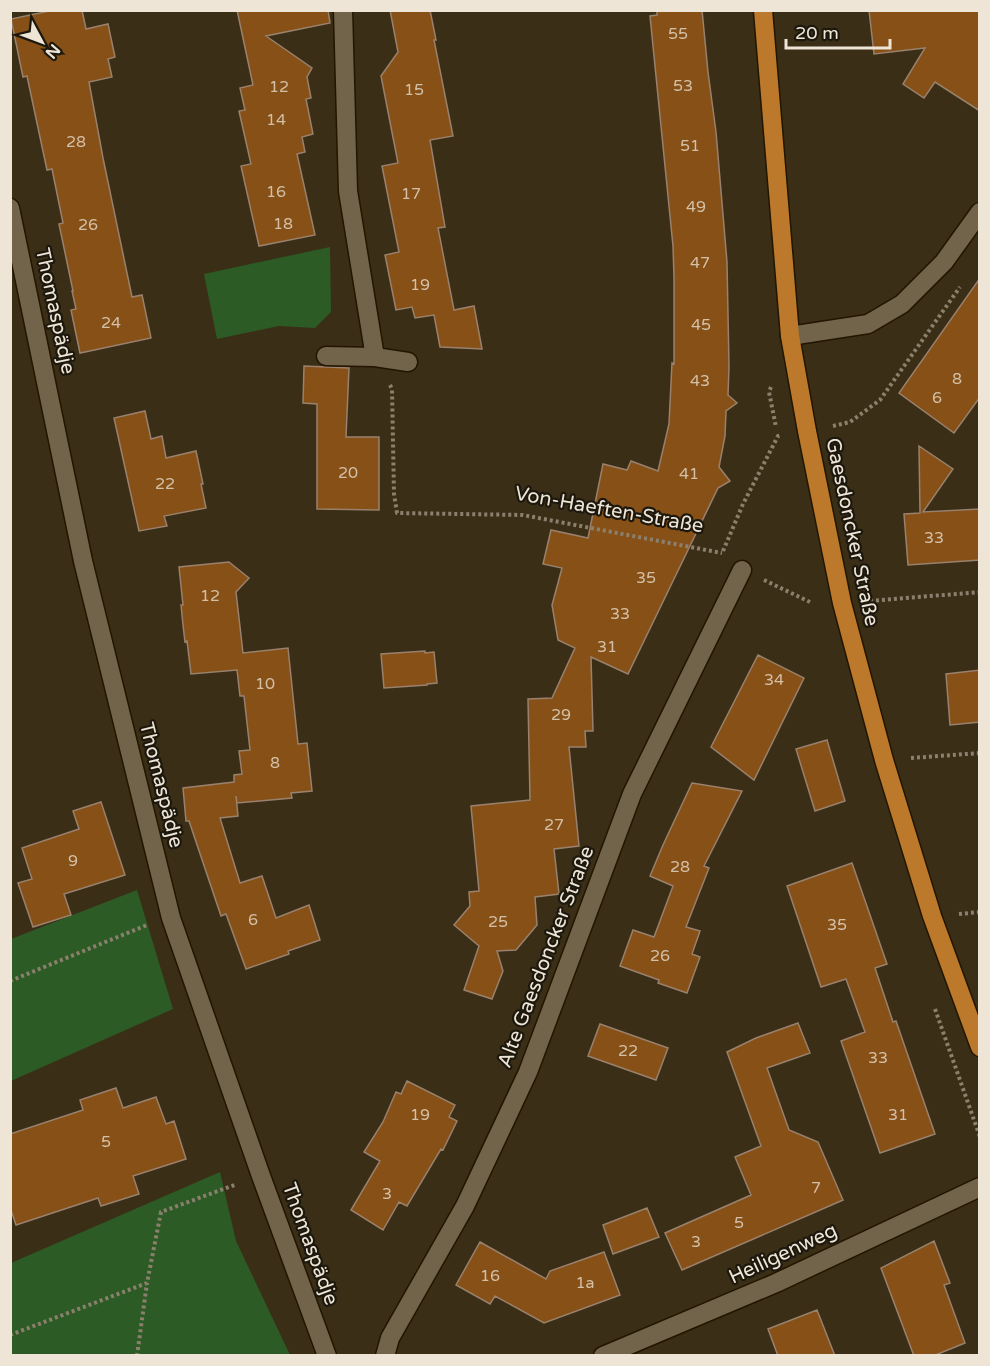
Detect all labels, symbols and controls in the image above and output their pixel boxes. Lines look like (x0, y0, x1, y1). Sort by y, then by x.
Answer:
north arrow (12, 12, 72, 72)
scale bar (786, 12, 890, 50)
text: 20 m (795, 22, 839, 44)
house number: 55 (668, 24, 688, 44)
text: N (41, 40, 64, 63)
house number: 53 (673, 76, 693, 96)
house number: 12 (269, 77, 289, 97)
house number: 15 (404, 80, 424, 100)
house number: 14 (266, 110, 286, 130)
house number: 28 (66, 132, 86, 152)
house number: 51 (680, 136, 700, 156)
house number: 16 (266, 182, 286, 202)
house number: 17 (401, 184, 421, 204)
house number: 49 (686, 197, 706, 217)
house number: 18 (273, 214, 293, 234)
house number: 26 (78, 215, 98, 235)
street label: Thomaspädje (30, 246, 80, 376)
house number: 47 (690, 253, 710, 273)
house number: 19 (410, 275, 430, 295)
house number: 24 (101, 313, 121, 333)
house number: 45 (691, 315, 711, 335)
house number: 8 (952, 369, 962, 389)
house number: 43 (690, 371, 710, 391)
house number: 6 (932, 388, 942, 408)
street label: Gaesdoncker Straße (820, 436, 884, 628)
house number: 20 (338, 463, 358, 483)
house number: 41 (679, 464, 699, 484)
house number: 22 (155, 474, 175, 494)
street label: Von-Haeften-Straße (513, 482, 705, 538)
house number: 33 (924, 528, 944, 548)
house number: 35 (636, 568, 656, 588)
house number: 12 (200, 586, 220, 606)
house number: 33 (610, 604, 630, 624)
house number: 31 (597, 637, 617, 657)
house number: 34 (764, 670, 784, 690)
house number: 10 (255, 674, 275, 694)
house number: 29 (551, 705, 571, 725)
street label: Thomaspädje (134, 720, 188, 850)
house number: 8 (270, 753, 280, 773)
house number: 27 (544, 815, 564, 835)
street label: Alte Gaesdoncker Straße (493, 843, 599, 1071)
house number: 9 (68, 851, 78, 871)
house number: 28 (670, 857, 690, 877)
house number: 6 (248, 910, 258, 930)
house number: 25 (488, 912, 508, 932)
house number: 35 (827, 915, 847, 935)
house number: 26 (650, 946, 670, 966)
house number: 22 (618, 1041, 638, 1061)
house number: 33 (868, 1048, 888, 1068)
house number: 19 (410, 1105, 430, 1125)
house number: 31 (888, 1105, 908, 1125)
house number: 5 (101, 1132, 111, 1152)
house number: 7 (811, 1178, 821, 1198)
street label: Thomaspädje (277, 1180, 343, 1308)
house number: 3 (382, 1184, 392, 1204)
house number: 5 (734, 1213, 744, 1233)
street label: Heiligenweg (725, 1218, 841, 1290)
house number: 3 (691, 1232, 701, 1252)
house number: 16 (480, 1266, 500, 1286)
house number: 1a (575, 1273, 595, 1293)

